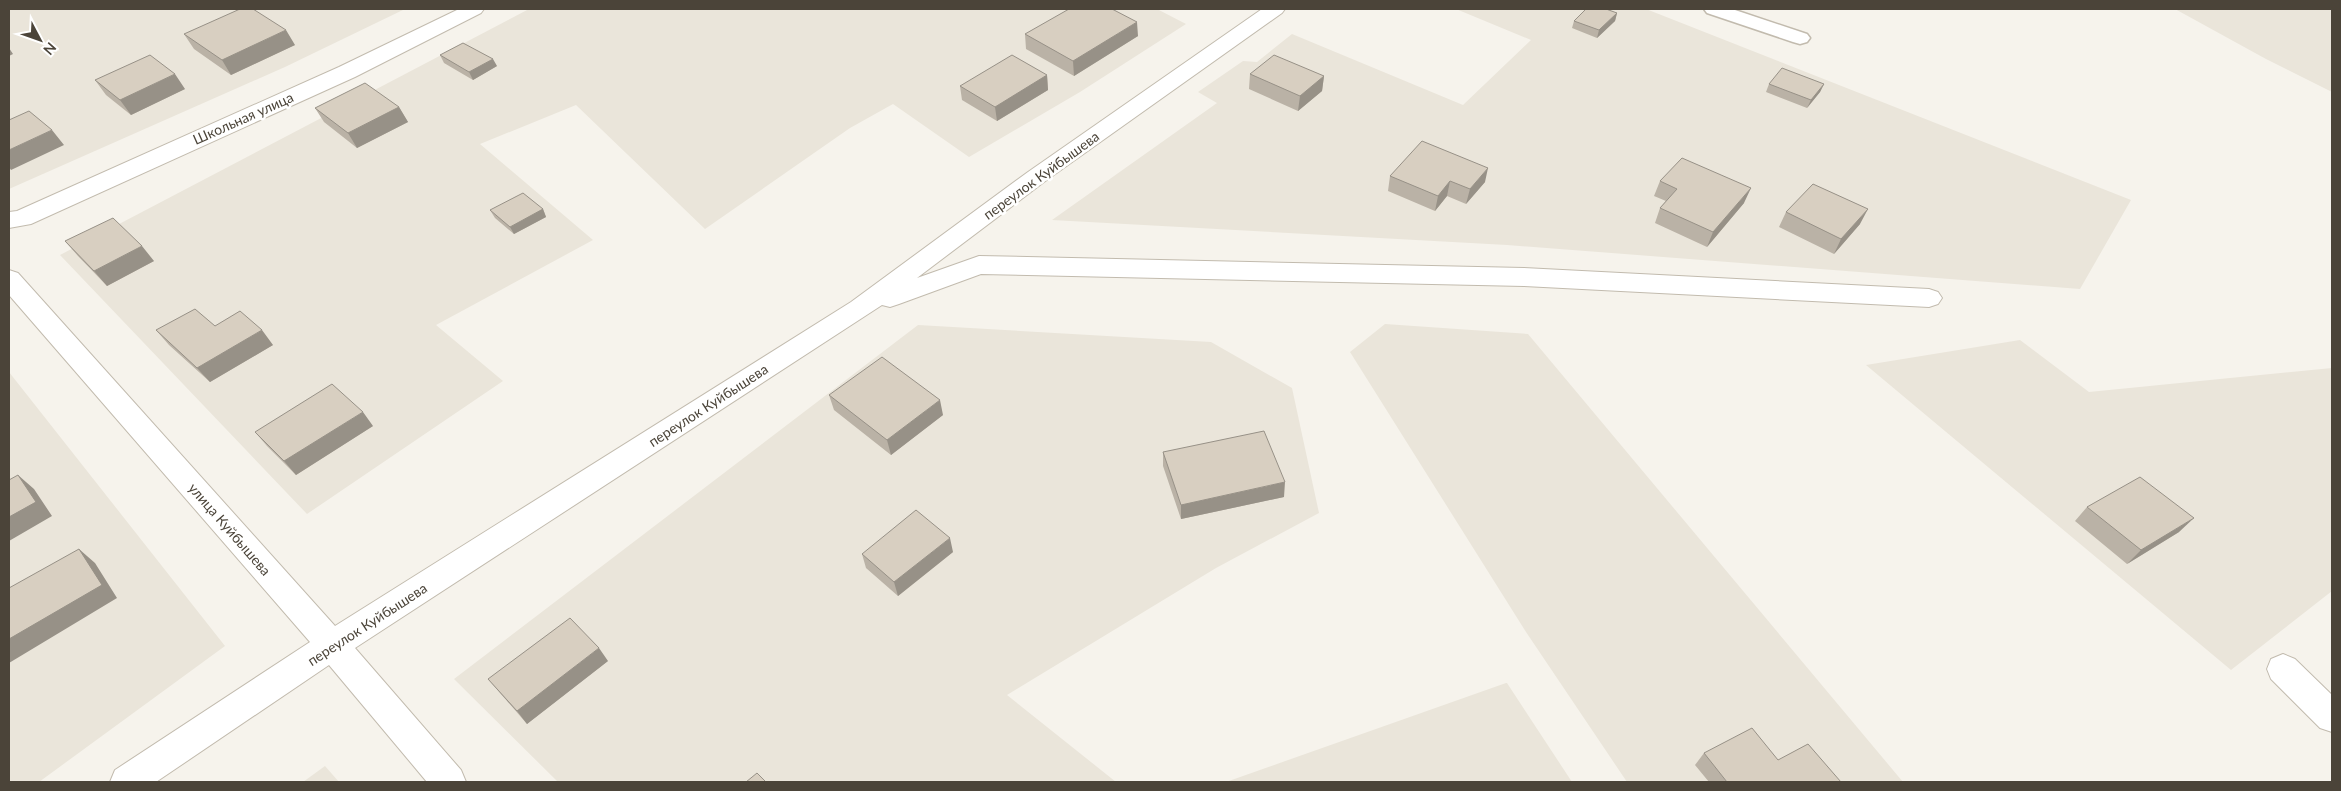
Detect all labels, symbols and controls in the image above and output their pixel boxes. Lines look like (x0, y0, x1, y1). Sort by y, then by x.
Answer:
north arrow (15, 15, 65, 65)
text: N (40, 39, 60, 59)
street label: Школьная улица (190, 88, 296, 148)
street label: переулок Куйбышева (980, 127, 1102, 223)
street label: переулок Куйбышева (645, 360, 771, 450)
street label: улица Куйбышева (185, 479, 275, 579)
street label: переулок Куйбышева (304, 579, 430, 669)

